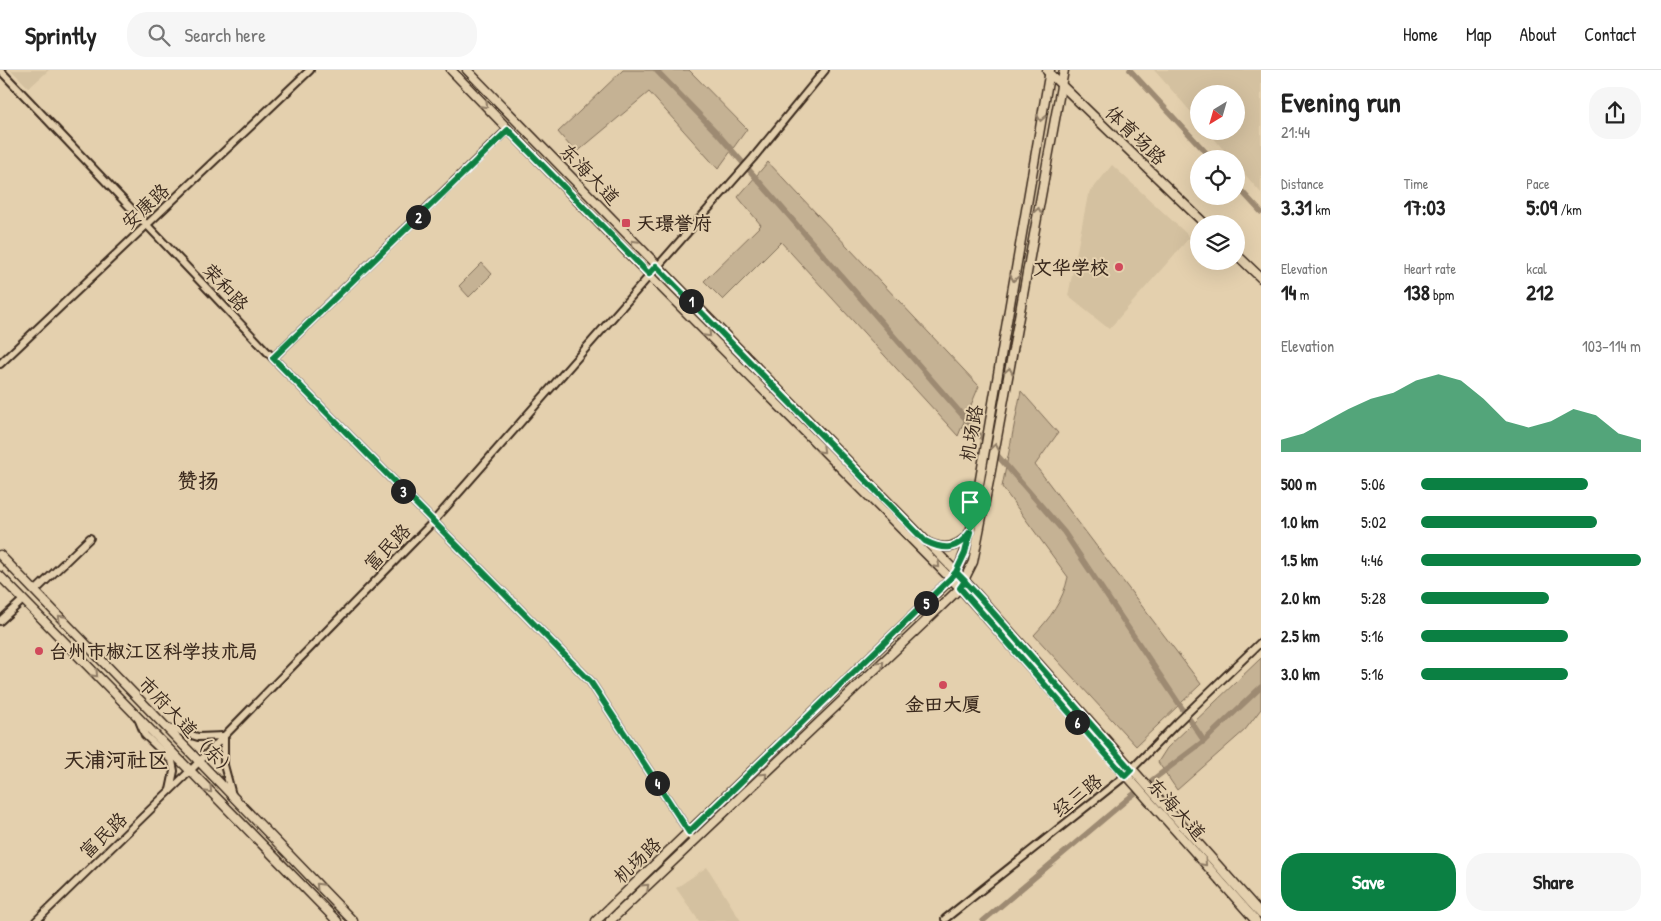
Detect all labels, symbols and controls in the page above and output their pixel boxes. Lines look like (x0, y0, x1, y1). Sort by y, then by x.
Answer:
search box (127, 12, 477, 57)
text: Sprintly (25, 19, 97, 51)
icon: search (145, 21, 173, 49)
text: Search here (185, 22, 266, 48)
text: Home (1403, 22, 1438, 47)
text: Map (1466, 22, 1491, 47)
text: About (1519, 22, 1556, 47)
text: Contact (1584, 22, 1636, 47)
text: Evening run (1281, 83, 1401, 121)
north arrow (1190, 85, 1245, 140)
map controls (1190, 85, 1245, 270)
button: share (1589, 87, 1641, 139)
one-way arrow (479, 99, 488, 108)
street label: 体育场路 (1100, 99, 1172, 171)
one-way arrow (1037, 114, 1047, 122)
text: 21:44 (1281, 121, 1310, 143)
street label: 东海大道 (554, 138, 626, 210)
button: locate (1190, 150, 1245, 205)
text: Distance (1281, 174, 1324, 193)
text: Time (1404, 174, 1428, 193)
text: Pace (1526, 174, 1550, 193)
street label: 安康路 (115, 177, 175, 235)
text: 3.31 (1281, 193, 1312, 222)
text: 17:03 (1404, 193, 1445, 222)
text: 5:09 (1526, 193, 1557, 222)
text: km (1312, 200, 1331, 219)
text: /km (1557, 200, 1582, 219)
pin: 2 (406, 204, 430, 230)
one-way arrow (1033, 206, 1043, 215)
text: 2 (415, 208, 422, 227)
place label: 天璟誉府 (636, 210, 712, 236)
button: layers (1190, 215, 1245, 270)
marker: 天璟誉府 (620, 217, 632, 229)
one-way arrow (631, 240, 640, 249)
place label: 文华学校 (1033, 254, 1109, 280)
street label: 荣和路 (197, 257, 255, 317)
text: Elevation (1281, 259, 1328, 278)
text: Heart rate (1404, 259, 1456, 278)
text: kcal (1526, 259, 1547, 278)
marker: 文华学校 (1113, 261, 1125, 273)
one-way arrow (1009, 274, 1019, 283)
text: 14 (1281, 278, 1297, 307)
text: 138 (1404, 278, 1430, 307)
text: 212 (1526, 278, 1554, 307)
text: m (1297, 285, 1309, 304)
text: bpm (1430, 285, 1454, 304)
pin: 1 (678, 288, 704, 314)
text: 1 (689, 292, 694, 311)
one-way arrow (702, 329, 711, 338)
text: Elevation (1281, 335, 1334, 357)
text: 103–114 m (1582, 335, 1641, 357)
one-way arrow (1003, 366, 1014, 375)
street label: 机场路 (954, 403, 988, 463)
one-way arrow (990, 443, 1000, 452)
one-way arrow (816, 444, 825, 453)
district label: 赞扬 (177, 466, 219, 495)
text: 500 m (1281, 473, 1317, 495)
text: 5:06 (1361, 473, 1385, 495)
pin: 3 (390, 478, 416, 504)
pin (949, 481, 991, 532)
text: 3 (400, 482, 407, 501)
icon: arrive (956, 488, 984, 516)
text: 1.0 km (1281, 511, 1319, 533)
text: 5:02 (1361, 511, 1386, 533)
street label: 富民路 (358, 517, 416, 577)
text: 1.5 km (1281, 549, 1318, 571)
text: 4:46 (1361, 549, 1383, 571)
one-way arrow (931, 560, 940, 569)
text: 2.0 km (1281, 587, 1320, 609)
text: 5:28 (1361, 587, 1386, 609)
pin: 5 (914, 590, 938, 616)
text: 5 (924, 594, 929, 613)
one-way arrow (58, 614, 67, 623)
text: 2.5 km (1281, 625, 1320, 647)
text: 5:16 (1361, 625, 1384, 647)
place label: 台州市椒江区科学技术局 (49, 638, 258, 664)
marker: 台州市椒江区科学技术局 (33, 645, 45, 657)
one-way arrow (876, 661, 885, 670)
text: 3.0 km (1281, 663, 1320, 685)
text: 5:16 (1361, 663, 1384, 685)
one-way arrow (89, 668, 98, 677)
street label: 市府大道（东） (132, 670, 244, 784)
marker: 金田大厦 (937, 679, 949, 691)
place label: 金田大厦 (905, 691, 981, 717)
pin: 6 (1064, 710, 1090, 734)
text: 6 (1075, 713, 1080, 732)
district label: 天浦河社区 (64, 745, 169, 774)
street label: 经三路 (1047, 767, 1107, 823)
pin: 4 (644, 770, 670, 796)
street label: 东海大道 (1142, 772, 1212, 846)
one-way arrow (758, 773, 767, 782)
text: 4 (655, 774, 660, 793)
one-way arrow (203, 784, 212, 793)
street label: 富民路 (73, 806, 133, 864)
street label: 机场路 (607, 831, 667, 889)
button: Save (1281, 853, 1456, 911)
button: Share (1466, 853, 1641, 911)
one-way arrow (1198, 857, 1207, 866)
one-way arrow (316, 883, 325, 892)
one-way arrow (640, 884, 649, 893)

